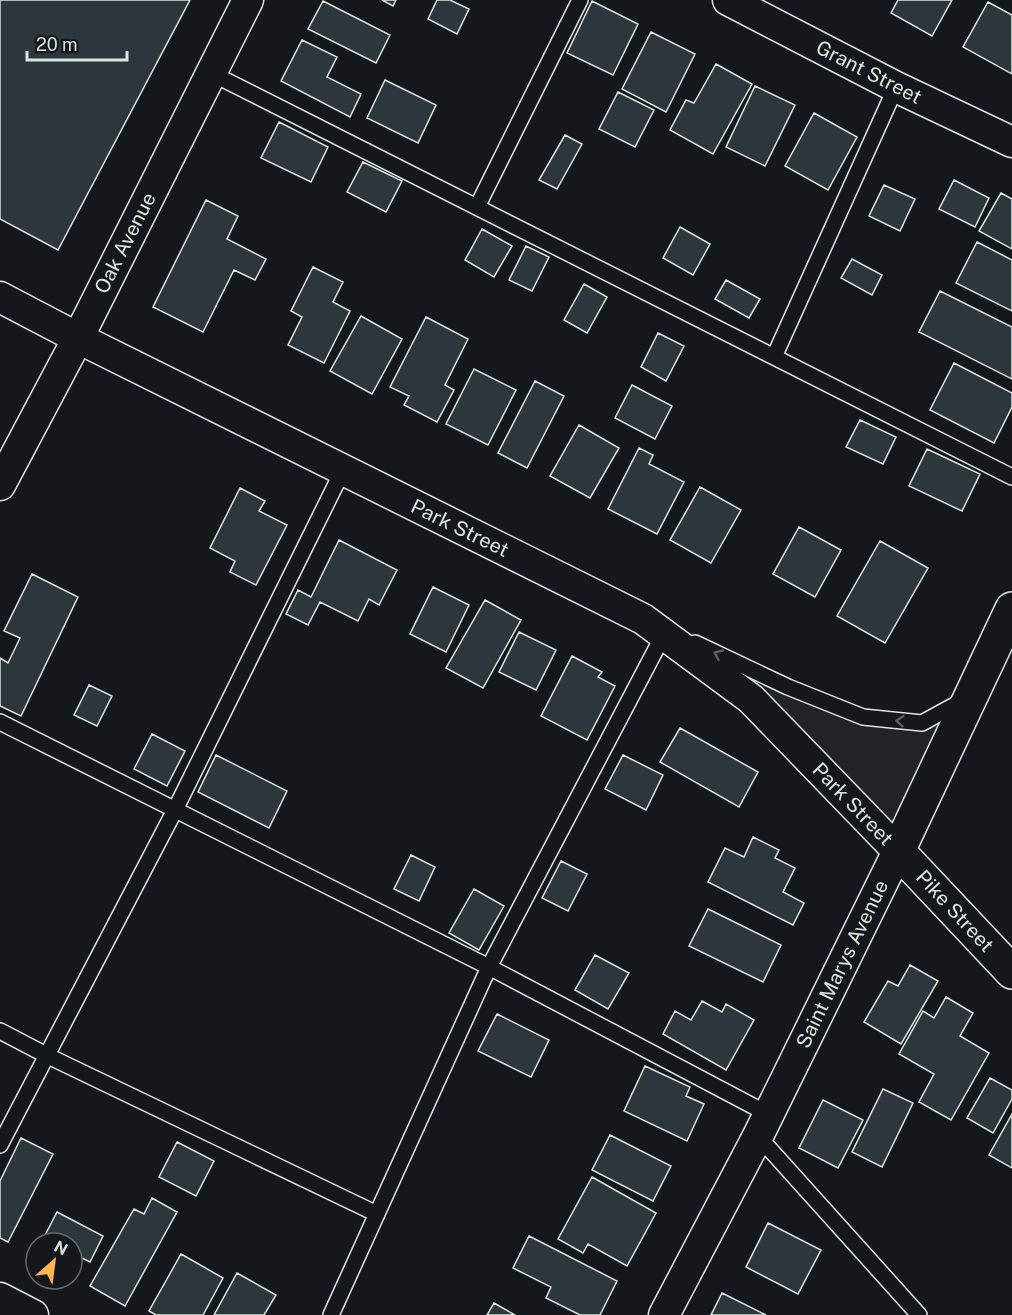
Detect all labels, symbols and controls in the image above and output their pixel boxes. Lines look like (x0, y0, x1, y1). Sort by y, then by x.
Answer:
scale bar (27, 24, 128, 62)
text: 20 m (36, 34, 78, 55)
street label: Grant Street (812, 35, 926, 109)
street label: Oak Avenue (89, 188, 161, 298)
street label: Park Street (407, 494, 513, 562)
one-way arrow (714, 650, 725, 662)
one-way arrow (895, 715, 905, 728)
street label: Park Street (808, 758, 898, 850)
street label: Pike Street (911, 865, 999, 957)
street label: Saint Marys Avenue (791, 876, 893, 1052)
north arrow (24, 1231, 84, 1291)
text: N (51, 1237, 71, 1260)

